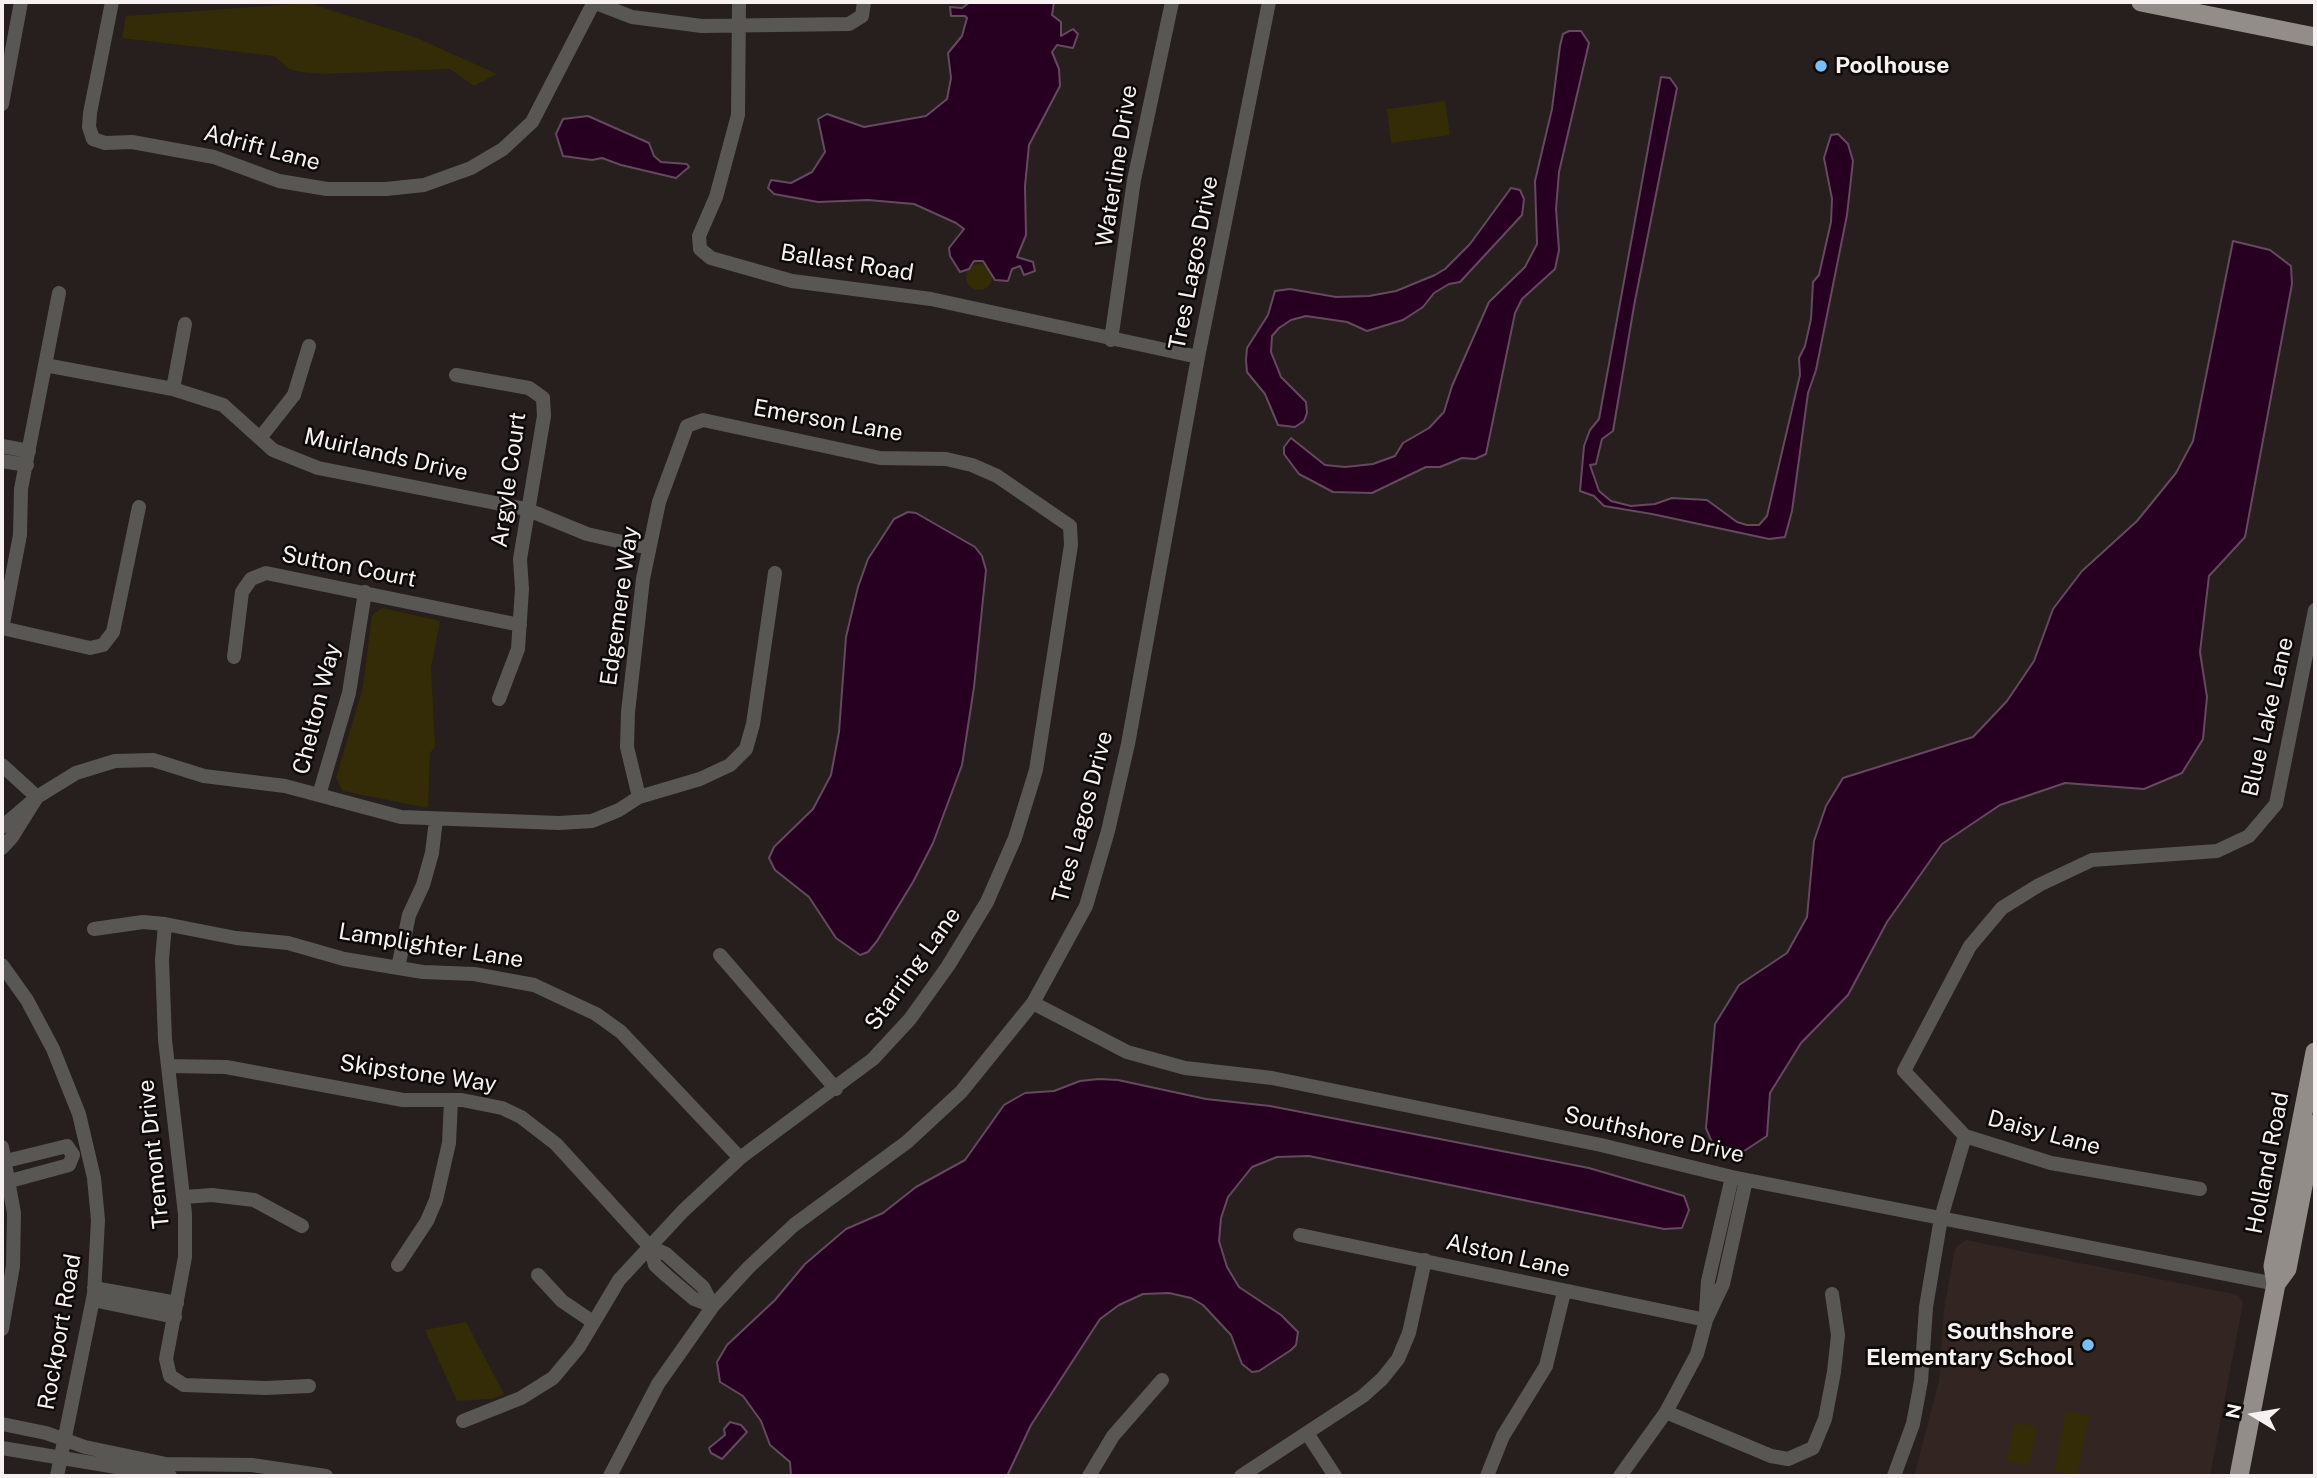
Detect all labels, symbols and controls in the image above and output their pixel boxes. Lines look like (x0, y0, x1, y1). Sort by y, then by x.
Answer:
place label: Poolhouse (1835, 52, 1949, 80)
marker: Poolhouse (1813, 58, 1829, 74)
street label: Waterline Drive (1091, 83, 1143, 249)
street label: Adrift Lane (201, 119, 323, 177)
street label: Tres Lagos Drive (1164, 174, 1224, 352)
street label: Ballast Road (778, 239, 916, 287)
street label: Emerson Lane (751, 394, 905, 448)
street label: Argyle Court (486, 411, 532, 549)
street label: Muirlands Drive (301, 423, 471, 487)
street label: Edgemere Way (595, 525, 645, 687)
street label: Sutton Court (279, 540, 419, 594)
street label: Blue Lake Lane (2236, 635, 2300, 799)
street label: Chelton Way (287, 641, 347, 777)
street label: Tres Lagos Drive (1047, 728, 1119, 906)
street label: Starring Lane (859, 902, 967, 1036)
street label: Lamplighter Lane (337, 918, 525, 974)
street label: Skipstone Way (338, 1049, 498, 1099)
street label: Tremont Drive (132, 1078, 176, 1230)
street label: Holland Road (2241, 1090, 2295, 1236)
street label: Southshore Drive (1561, 1101, 1747, 1169)
street label: Daisy Lane (1985, 1105, 2103, 1161)
street label: Alston Lane (1443, 1228, 1573, 1284)
street label: Rockport Road (33, 1252, 87, 1412)
place label: Southshore Elementary School (1866, 1318, 2074, 1372)
marker: Southshore Elementary School (2080, 1337, 2096, 1353)
north arrow (2219, 1380, 2289, 1450)
text: N (2221, 1402, 2246, 1420)

